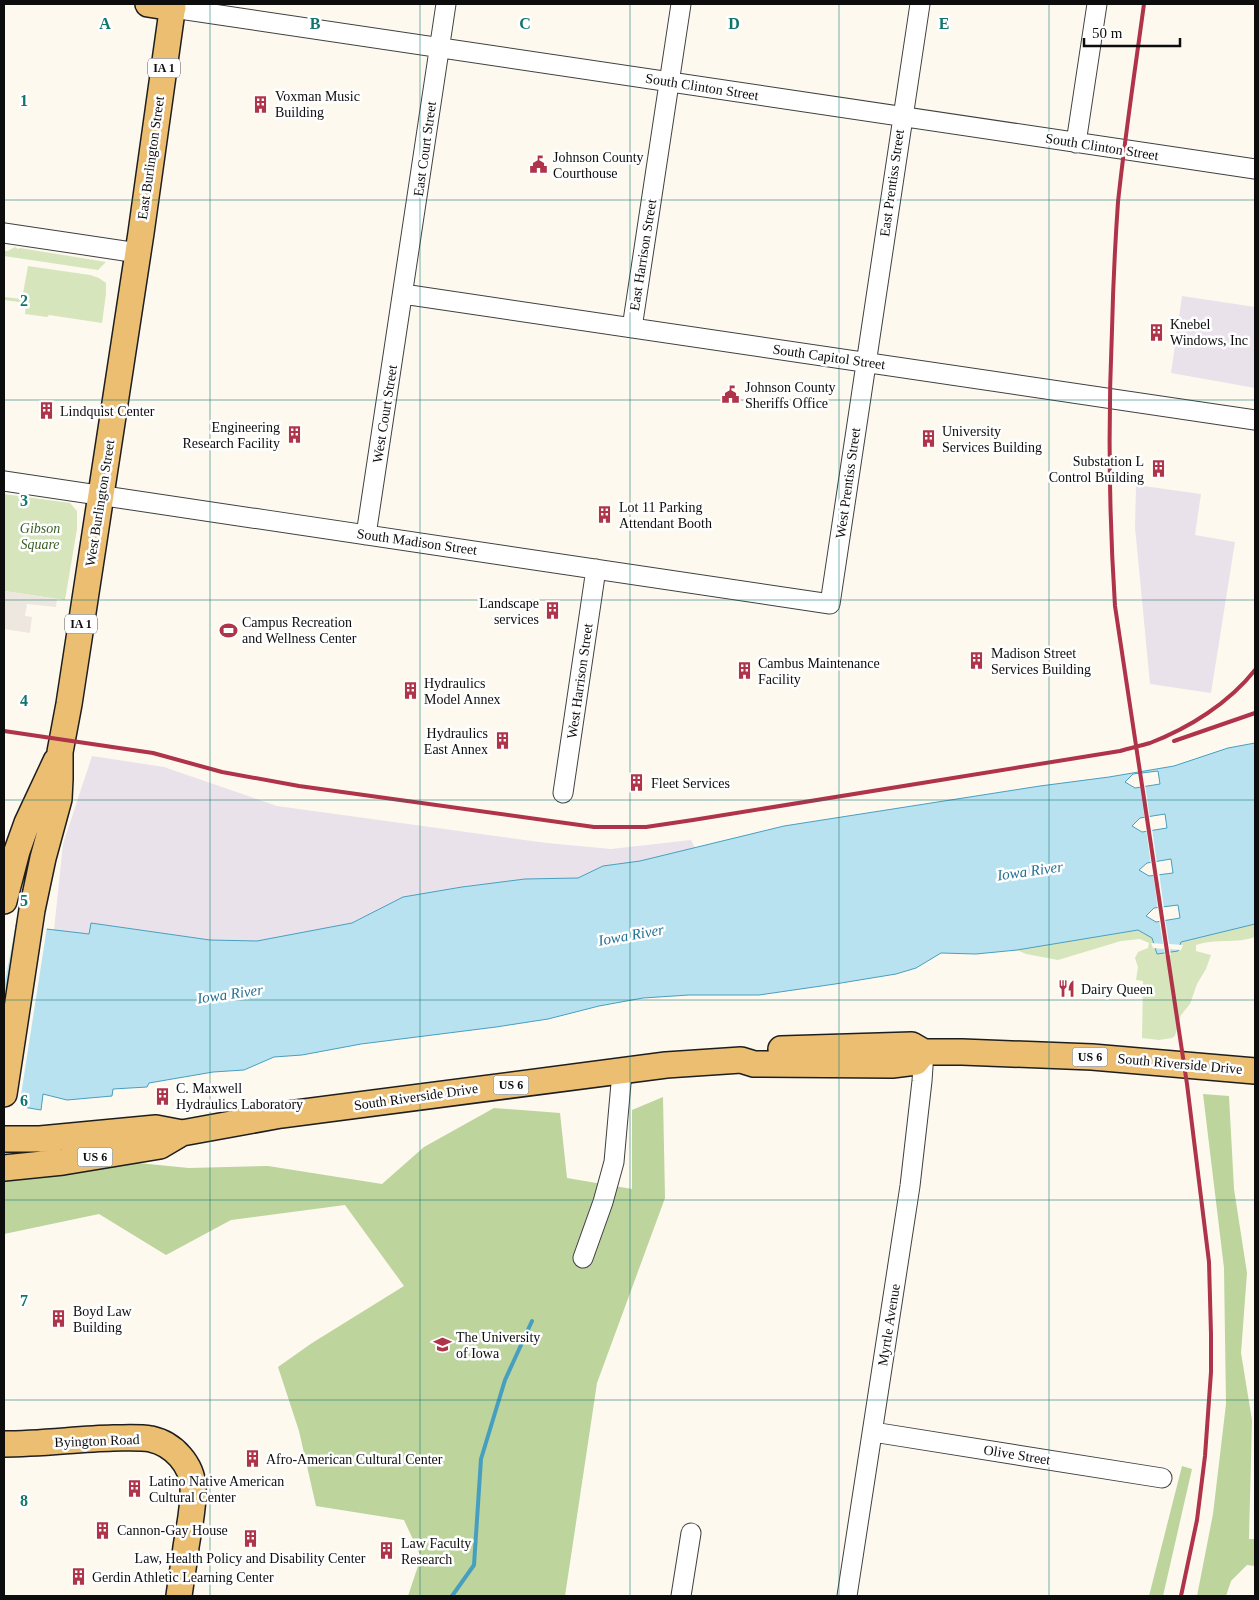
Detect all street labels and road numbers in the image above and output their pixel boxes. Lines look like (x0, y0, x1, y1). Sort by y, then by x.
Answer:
road number: IA 1 (148, 58, 180, 78)
street label: South Clinton Street (644, 71, 760, 103)
street label: East Burlington Street (135, 95, 167, 221)
street label: East Court Street (411, 100, 439, 197)
street label: East Prentiss Street (877, 128, 907, 238)
street label: South Clinton Street (1044, 131, 1160, 163)
street label: East Harrison Street (627, 198, 659, 312)
street label: South Capitol Street (772, 342, 886, 372)
street label: West Court Street (370, 364, 400, 464)
street label: West Prentiss Street (833, 427, 863, 539)
street label: West Burlington Street (83, 439, 117, 567)
street label: South Madison Street (356, 526, 478, 558)
road number: IA 1 (65, 614, 97, 634)
street label: West Harrison Street (564, 622, 596, 740)
road number: US 6 (1072, 1048, 1108, 1066)
street label: South Riverside Drive (1117, 1051, 1243, 1077)
road number: US 6 (494, 1076, 528, 1094)
street label: South Riverside Drive (353, 1081, 479, 1113)
road number: US 6 (78, 1148, 112, 1166)
street label: Myrtle Avenue (875, 1283, 903, 1367)
street label: Byington Road (54, 1432, 140, 1450)
street label: Olive Street (983, 1442, 1051, 1468)

